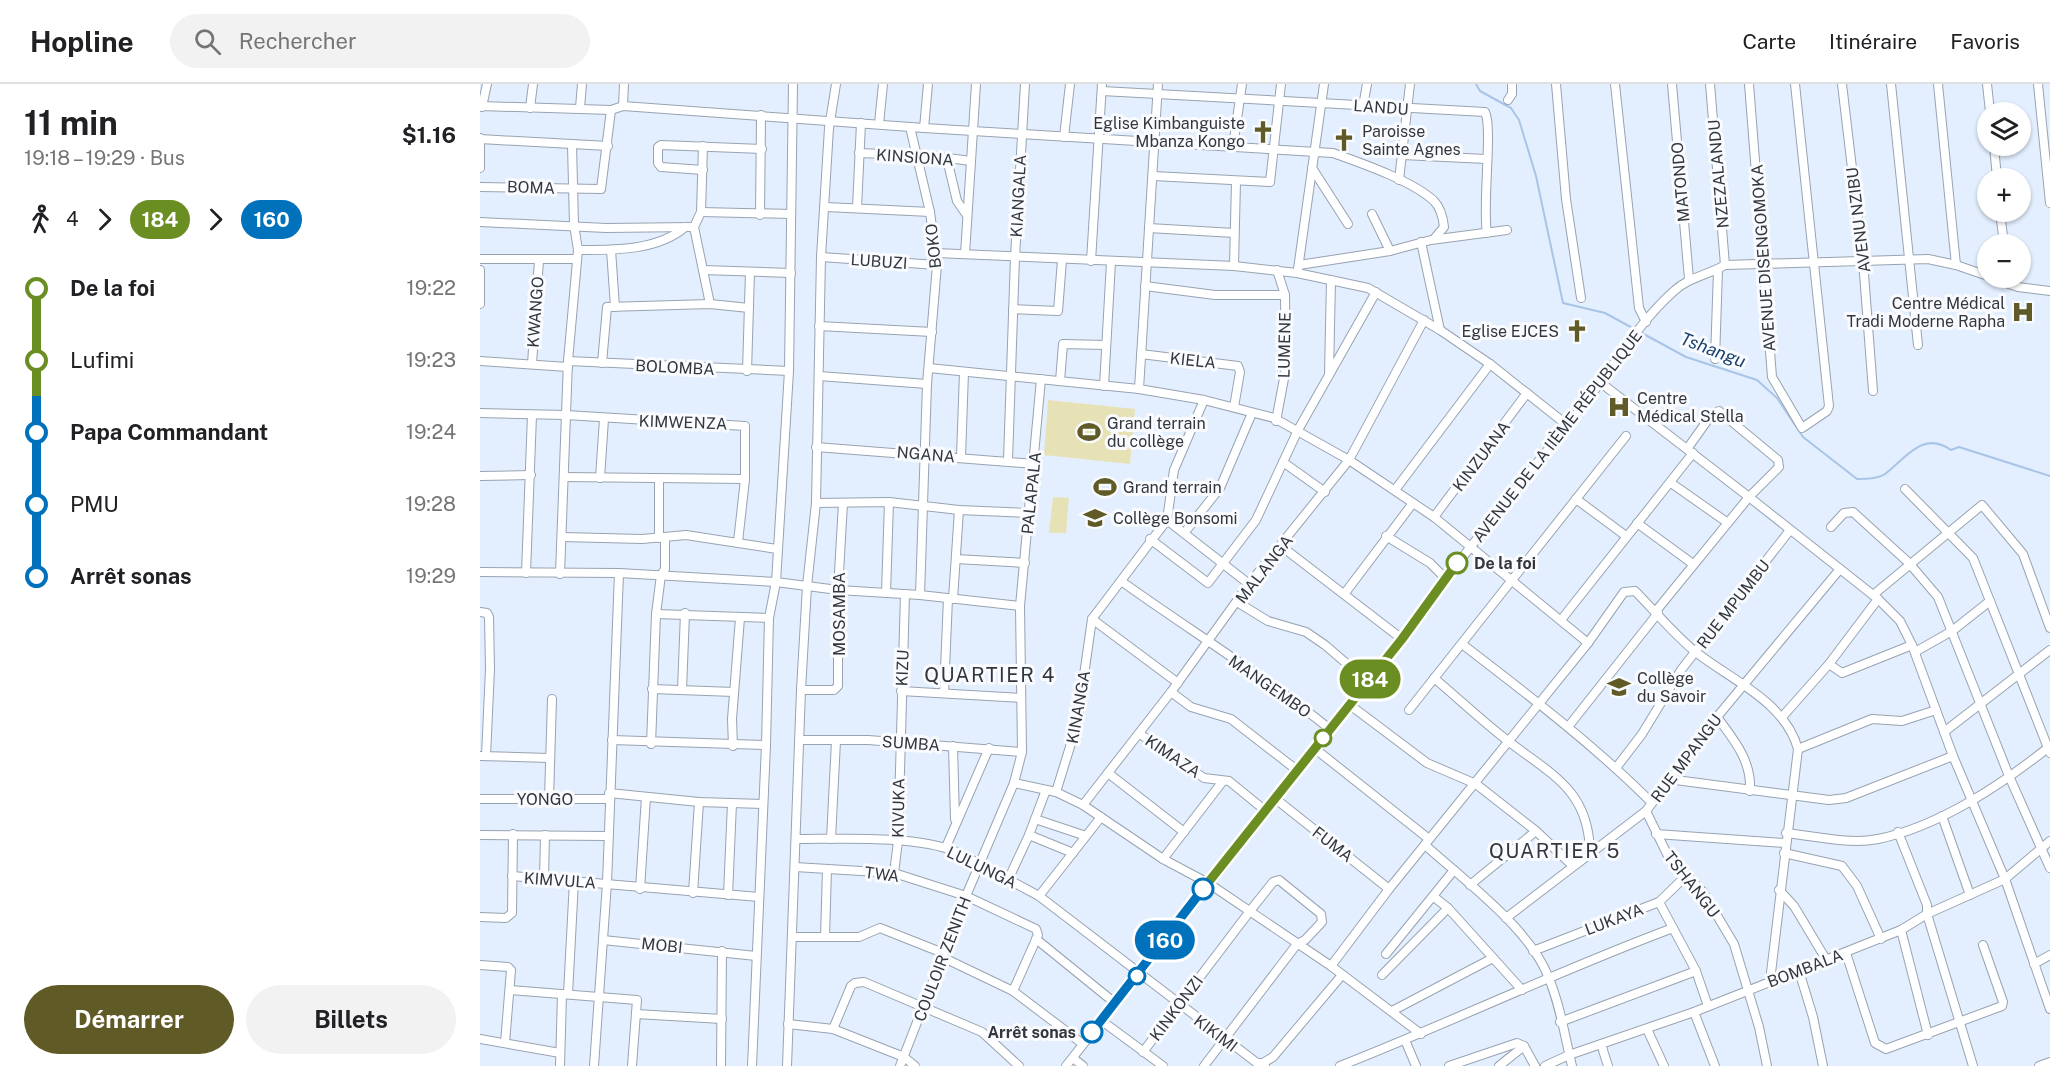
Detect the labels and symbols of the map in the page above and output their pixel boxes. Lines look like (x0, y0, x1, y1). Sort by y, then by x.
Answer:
street label: LANDU (1353, 96, 1409, 119)
place label: Eglise Kimbanguiste Mbanza Kongo (1093, 114, 1245, 151)
church icon: Eglise Kimbanguiste Mbanza Kongo (1250, 119, 1276, 145)
street label: NZEZALANDU (1704, 119, 1733, 229)
place label: Paroisse Sainte Agnes (1362, 122, 1461, 159)
church icon: Paroisse Sainte Agnes (1331, 127, 1357, 153)
street label: MATONDO (1668, 141, 1693, 223)
street label: KINSIONA (875, 145, 954, 170)
street label: KIANGALA (1007, 154, 1030, 238)
street label: AVENUE DISENGOMOKA (1747, 164, 1780, 352)
street label: AVENU NZIBU (1843, 166, 1874, 274)
street label: BOMA (507, 177, 555, 198)
street label: BOKO (922, 223, 945, 269)
street label: LUBUZI (850, 250, 908, 273)
street label: KWANGO (524, 276, 547, 348)
place label: Centre Médical Tradi Moderne Rapha (1847, 294, 2005, 331)
hospital icon: Centre Médical Tradi Moderne Rapha (2010, 299, 2036, 325)
street label: LUMENE (1274, 312, 1295, 378)
church icon: Eglise EJCES (1564, 318, 1590, 344)
place label: Eglise EJCES (1461, 322, 1559, 341)
street label: AVENUE DE LA IIÈME RÉPUBLIQUE (1468, 326, 1646, 546)
water label: Tshangu (1678, 328, 1749, 372)
street label: KIELA (1169, 349, 1217, 372)
street label: BOLOMBA (635, 356, 715, 379)
place label: Centre Médical Stella (1637, 389, 1744, 426)
hospital icon: Centre Médical Stella (1606, 394, 1632, 420)
street label: KIMWENZA (638, 411, 728, 434)
place label: Grand terrain du collège (1107, 414, 1206, 451)
street label: KINZUANA (1449, 417, 1514, 495)
sports icon: Grand terrain du collège (1076, 419, 1102, 445)
street label: NGANA (896, 442, 956, 467)
street label: PALAPALA (1018, 451, 1045, 535)
sports icon: Grand terrain (1092, 474, 1118, 500)
place label: Grand terrain (1123, 478, 1222, 497)
school or university icon: Collège Bonsomi (1082, 505, 1108, 531)
place label: Collège Bonsomi (1113, 509, 1238, 528)
street label: MALANGA (1232, 531, 1297, 607)
marker: De la foi (1446, 552, 1468, 574)
place label: De la foi (1474, 554, 1536, 573)
street label: RUE MPUMBU (1693, 556, 1774, 652)
street label: MOSAMBA (830, 572, 849, 656)
street label: KIZU (892, 649, 913, 687)
street label: MANGEMBO (1225, 651, 1314, 722)
line badge: 184 (1336, 660, 1404, 698)
district label: QUARTIER 4 (924, 663, 1056, 687)
street label: KINANGA (1063, 669, 1094, 745)
place label: Collège du Savoir (1637, 669, 1706, 706)
school or university icon: Collège du Savoir (1606, 674, 1632, 700)
street label: RUE MPANGU (1647, 711, 1726, 806)
unlabelled marker (1314, 729, 1332, 747)
street label: KIMAZA (1141, 731, 1204, 782)
street label: SUMBA (881, 732, 941, 755)
street label: KIVUKA (888, 778, 909, 838)
street label: YONGO (517, 790, 573, 809)
street label: FUMA (1309, 823, 1357, 866)
district label: QUARTIER 5 (1489, 839, 1621, 863)
street label: LULUNGA (944, 842, 1020, 893)
street label: TSHANGU (1660, 847, 1723, 921)
street label: TWA (863, 863, 900, 886)
street label: KIMVULA (523, 868, 597, 893)
unlabelled marker (1192, 878, 1214, 900)
street label: COULOIR ZENITH (910, 894, 975, 1024)
street label: LUKAYA (1582, 900, 1646, 939)
line badge: 160 (1130, 920, 1200, 960)
street label: MOBI (640, 934, 683, 957)
street label: BOMBALA (1765, 945, 1846, 992)
unlabelled marker (1128, 967, 1146, 985)
street label: KINKONZI (1146, 972, 1207, 1045)
street label: KIKIMI (1190, 1011, 1241, 1056)
marker: Arrêt sonas (1081, 1021, 1103, 1043)
place label: Arrêt sonas (987, 1023, 1076, 1042)

